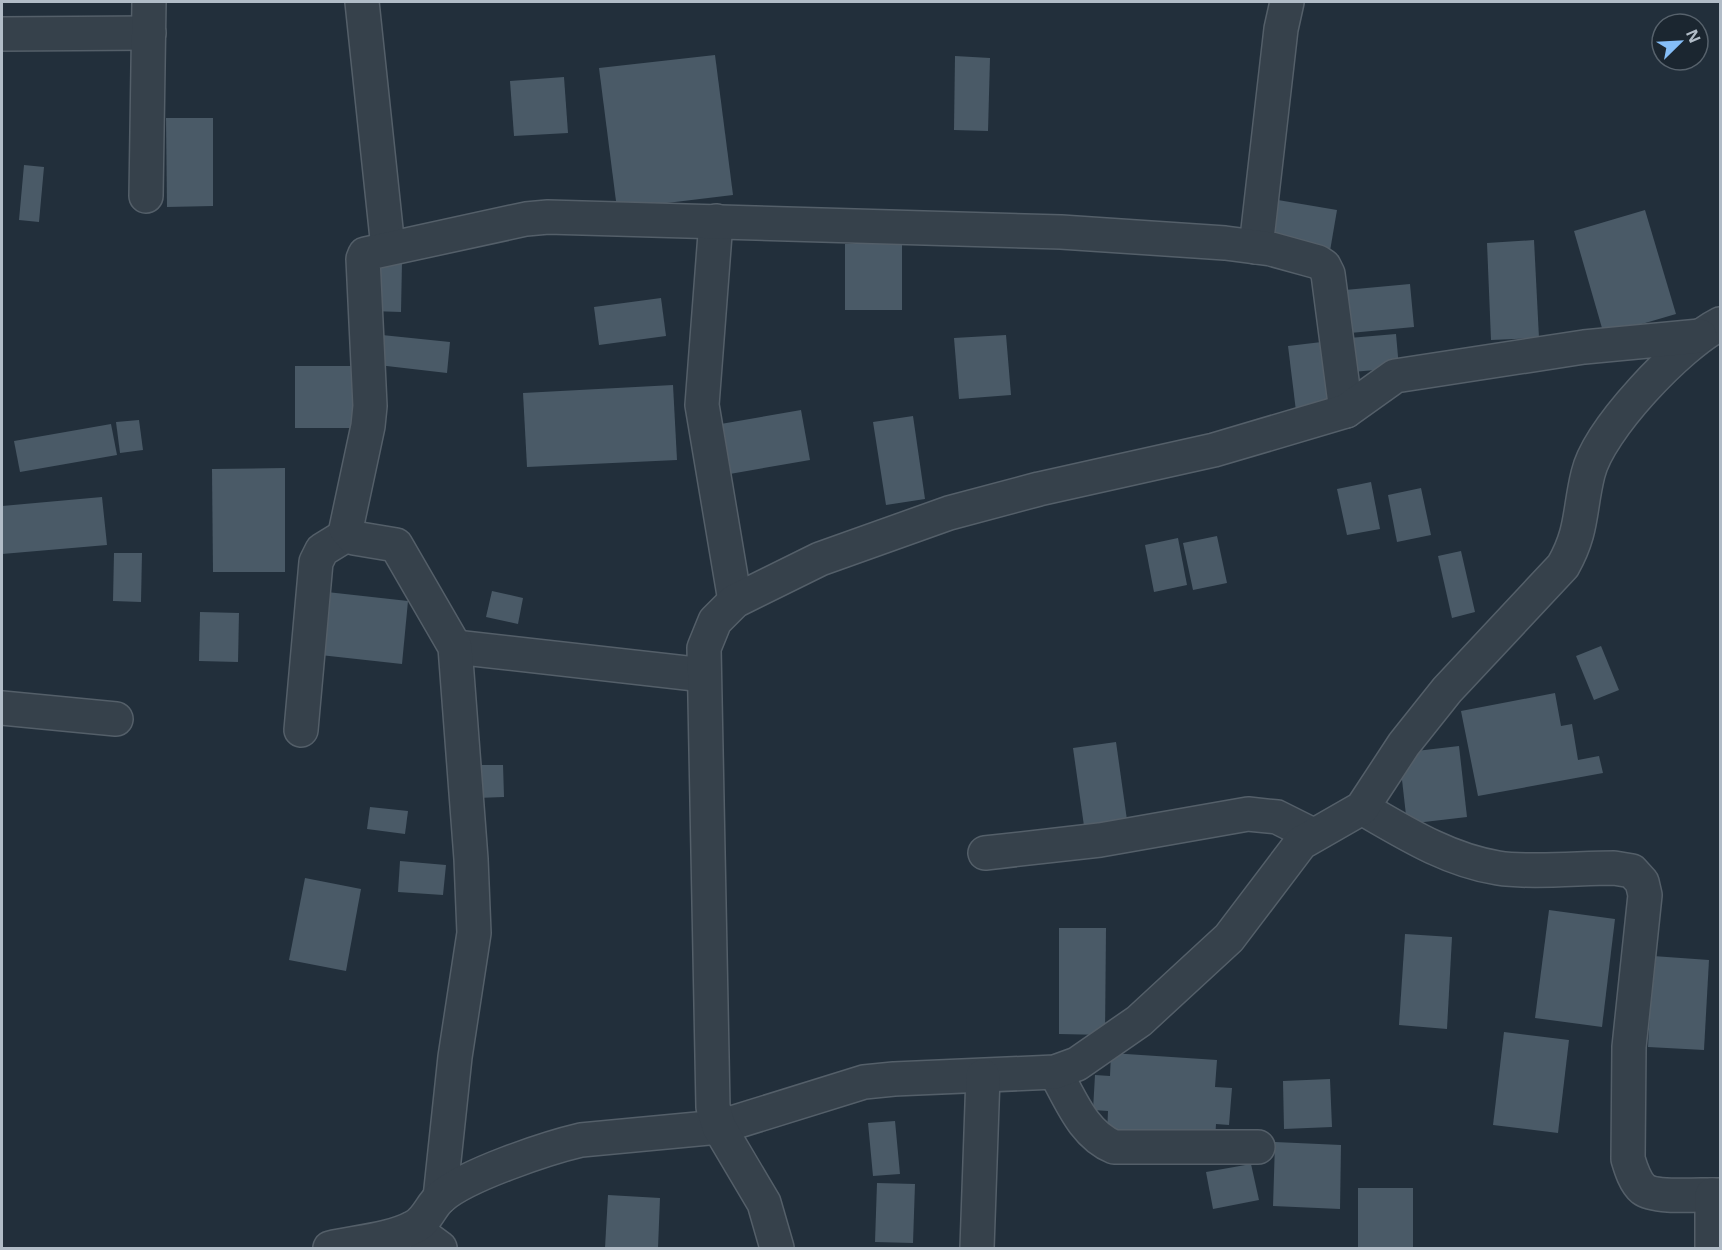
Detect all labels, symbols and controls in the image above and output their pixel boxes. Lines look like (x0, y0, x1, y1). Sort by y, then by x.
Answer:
north arrow (1650, 12, 1710, 72)
text: N (1681, 25, 1706, 46)

